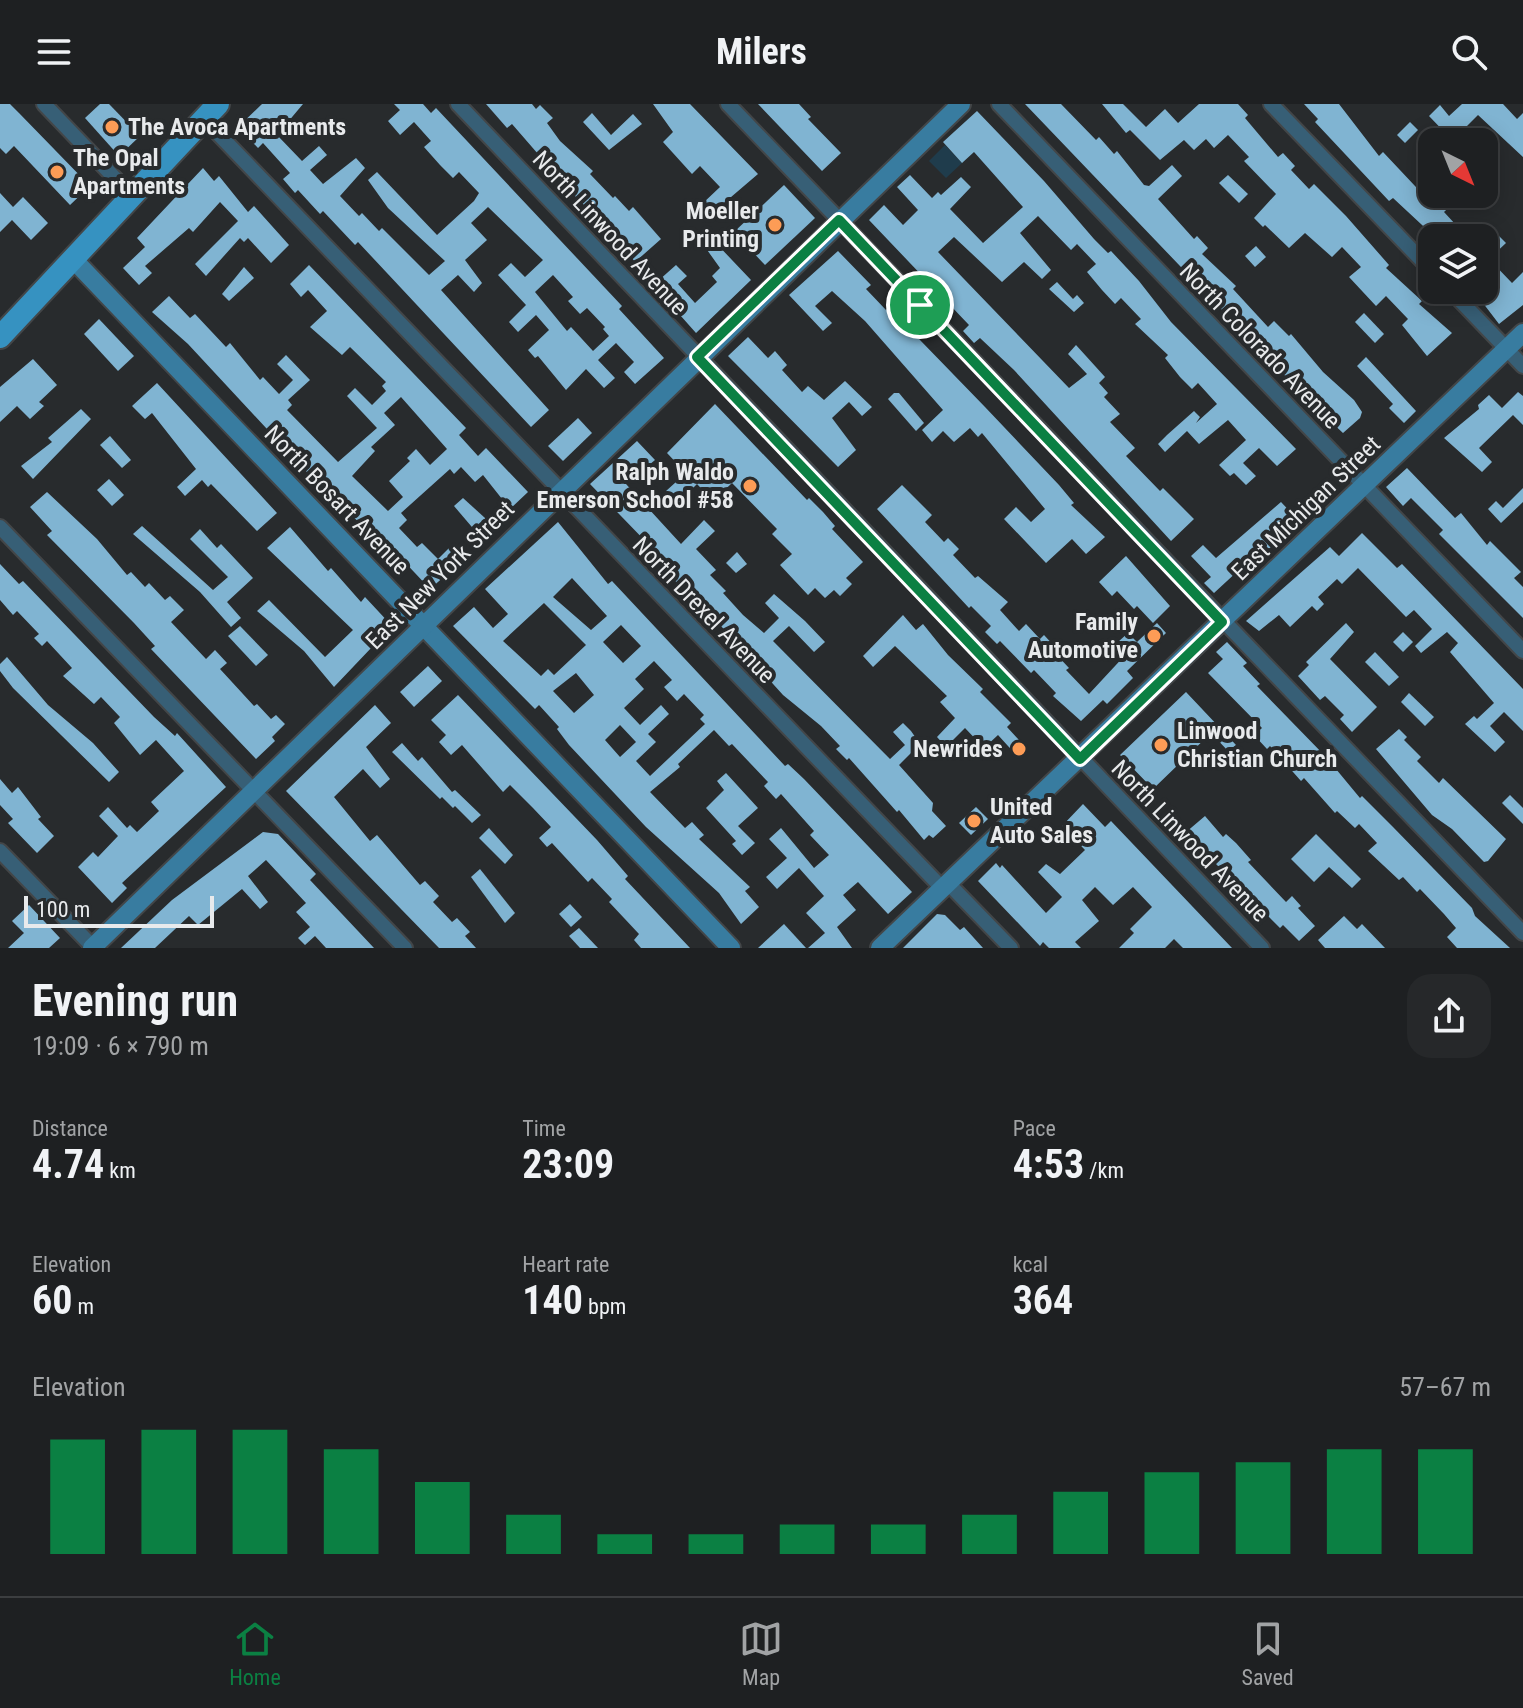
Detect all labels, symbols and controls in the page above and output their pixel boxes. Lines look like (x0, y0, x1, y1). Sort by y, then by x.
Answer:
icon: menu (32, 30, 76, 74)
icon: search (1447, 30, 1491, 74)
text: Milers (716, 31, 807, 73)
place label: The Avoca Apartments (128, 113, 346, 141)
marker: The Avoca Apartments (103, 118, 121, 136)
north arrow (1418, 128, 1498, 208)
map controls (1418, 128, 1498, 304)
place label: The Opal Apartments (73, 144, 185, 200)
street label: North Linwood Avenue (527, 145, 693, 321)
marker: The Opal Apartments (48, 163, 66, 181)
place label: Moeller Printing (682, 197, 759, 253)
marker: Moeller Printing (766, 216, 784, 234)
button: layers (1418, 224, 1498, 304)
street label: North Colorado Avenue (1174, 257, 1346, 435)
pin (886, 271, 954, 339)
icon: arrive (898, 283, 942, 327)
street label: North Bosart Avenue (259, 420, 415, 580)
street label: East Michigan Street (1226, 430, 1386, 586)
place label: Ralph Waldo Emerson School #58 (537, 458, 734, 514)
marker: Ralph Waldo Emerson School #58 (741, 477, 759, 495)
street label: East New York Street (360, 495, 520, 655)
street label: North Drexel Avenue (627, 531, 781, 689)
place label: Family Automotive (1028, 608, 1138, 664)
marker: Family Automotive (1145, 627, 1163, 645)
place label: Linwood Christian Church (1177, 717, 1337, 773)
place label: Newrides (913, 735, 1003, 763)
marker: Linwood Christian Church (1152, 736, 1170, 754)
marker: Newrides (1010, 740, 1028, 758)
street label: North Linwood Avenue (1106, 754, 1274, 928)
place label: United Auto Sales (990, 793, 1093, 849)
marker: United Auto Sales (965, 812, 983, 830)
scale bar (24, 892, 214, 928)
text: 100 m (36, 897, 90, 922)
button: share (1407, 974, 1491, 1058)
text: Evening run (32, 975, 238, 1027)
text: 19:09 · 6 × 790 m (32, 1031, 209, 1061)
text: Distance (32, 1116, 108, 1141)
text: Time (522, 1116, 566, 1141)
text: Pace (1013, 1116, 1056, 1141)
text: 4.74 (32, 1141, 104, 1188)
text: 23:09 (522, 1141, 614, 1188)
text: 4:53 (1013, 1141, 1084, 1188)
text: km (104, 1158, 136, 1183)
text: /km (1084, 1158, 1124, 1183)
text: Elevation (32, 1252, 111, 1277)
text: Heart rate (522, 1252, 609, 1277)
text: kcal (1013, 1252, 1048, 1277)
text: 60 (32, 1277, 72, 1324)
text: 140 (522, 1277, 583, 1324)
text: 364 (1013, 1277, 1073, 1324)
text: m (72, 1294, 94, 1319)
text: bpm (583, 1294, 626, 1319)
text: Elevation (32, 1372, 126, 1402)
text: 57–67 m (1399, 1372, 1491, 1402)
tab: Home (229, 1617, 281, 1690)
tab: Map (739, 1617, 783, 1690)
tab: Saved (1242, 1617, 1294, 1690)

